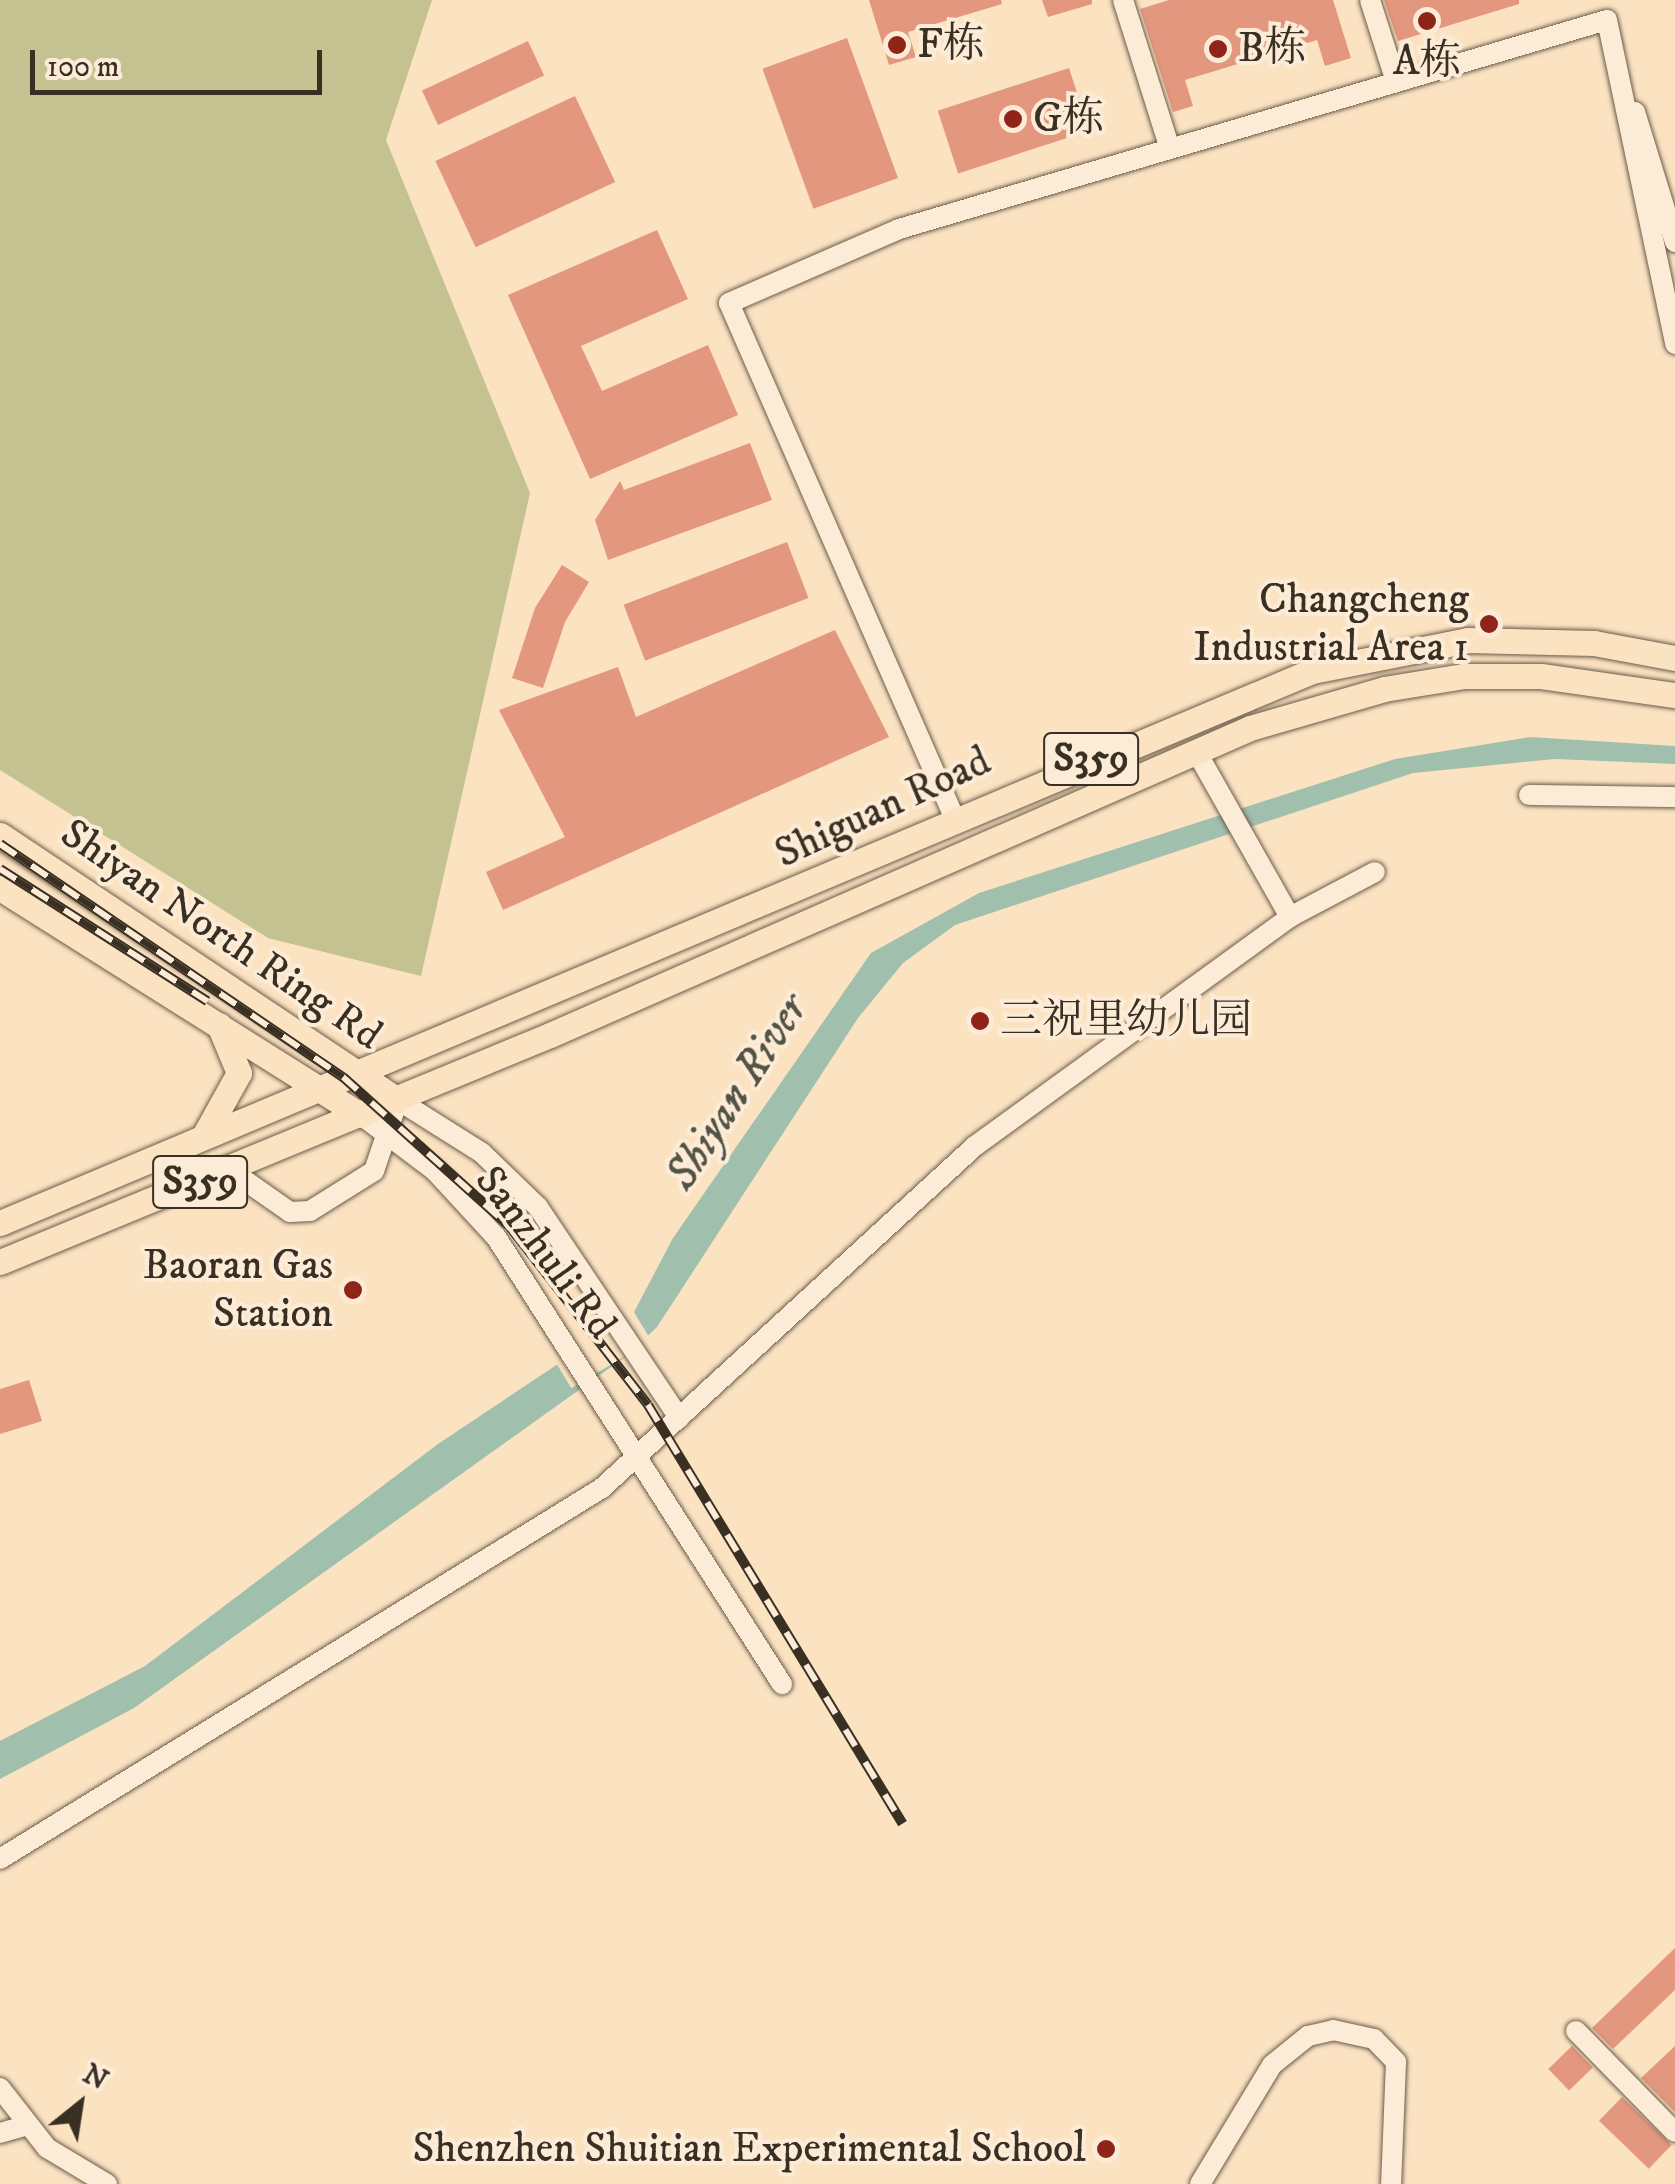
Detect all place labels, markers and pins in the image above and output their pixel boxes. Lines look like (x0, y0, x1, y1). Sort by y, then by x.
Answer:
marker: A栋 (1416, 10, 1438, 32)
place label: F栋 (917, 20, 985, 70)
place label: B栋 (1238, 24, 1307, 74)
marker: F栋 (886, 34, 908, 56)
place label: A栋 (1393, 37, 1461, 87)
marker: B栋 (1207, 38, 1229, 60)
place label: G栋 (1033, 94, 1104, 144)
marker: G栋 (1002, 108, 1024, 130)
place label: Changcheng Industrial Area 1 (1193, 575, 1469, 674)
marker: Changcheng Industrial Area 1 (1478, 613, 1500, 635)
place label: 三祝里幼儿园 (1000, 996, 1252, 1046)
marker: 三祝里幼儿园 (969, 1010, 991, 1032)
place label: Baoran Gas Station (143, 1241, 333, 1340)
marker: Baoran Gas Station (342, 1279, 364, 1301)
place label: Shenzhen Shuitian Experimental School (412, 2124, 1086, 2174)
marker: Shenzhen Shuitian Experimental School (1095, 2138, 1117, 2160)

